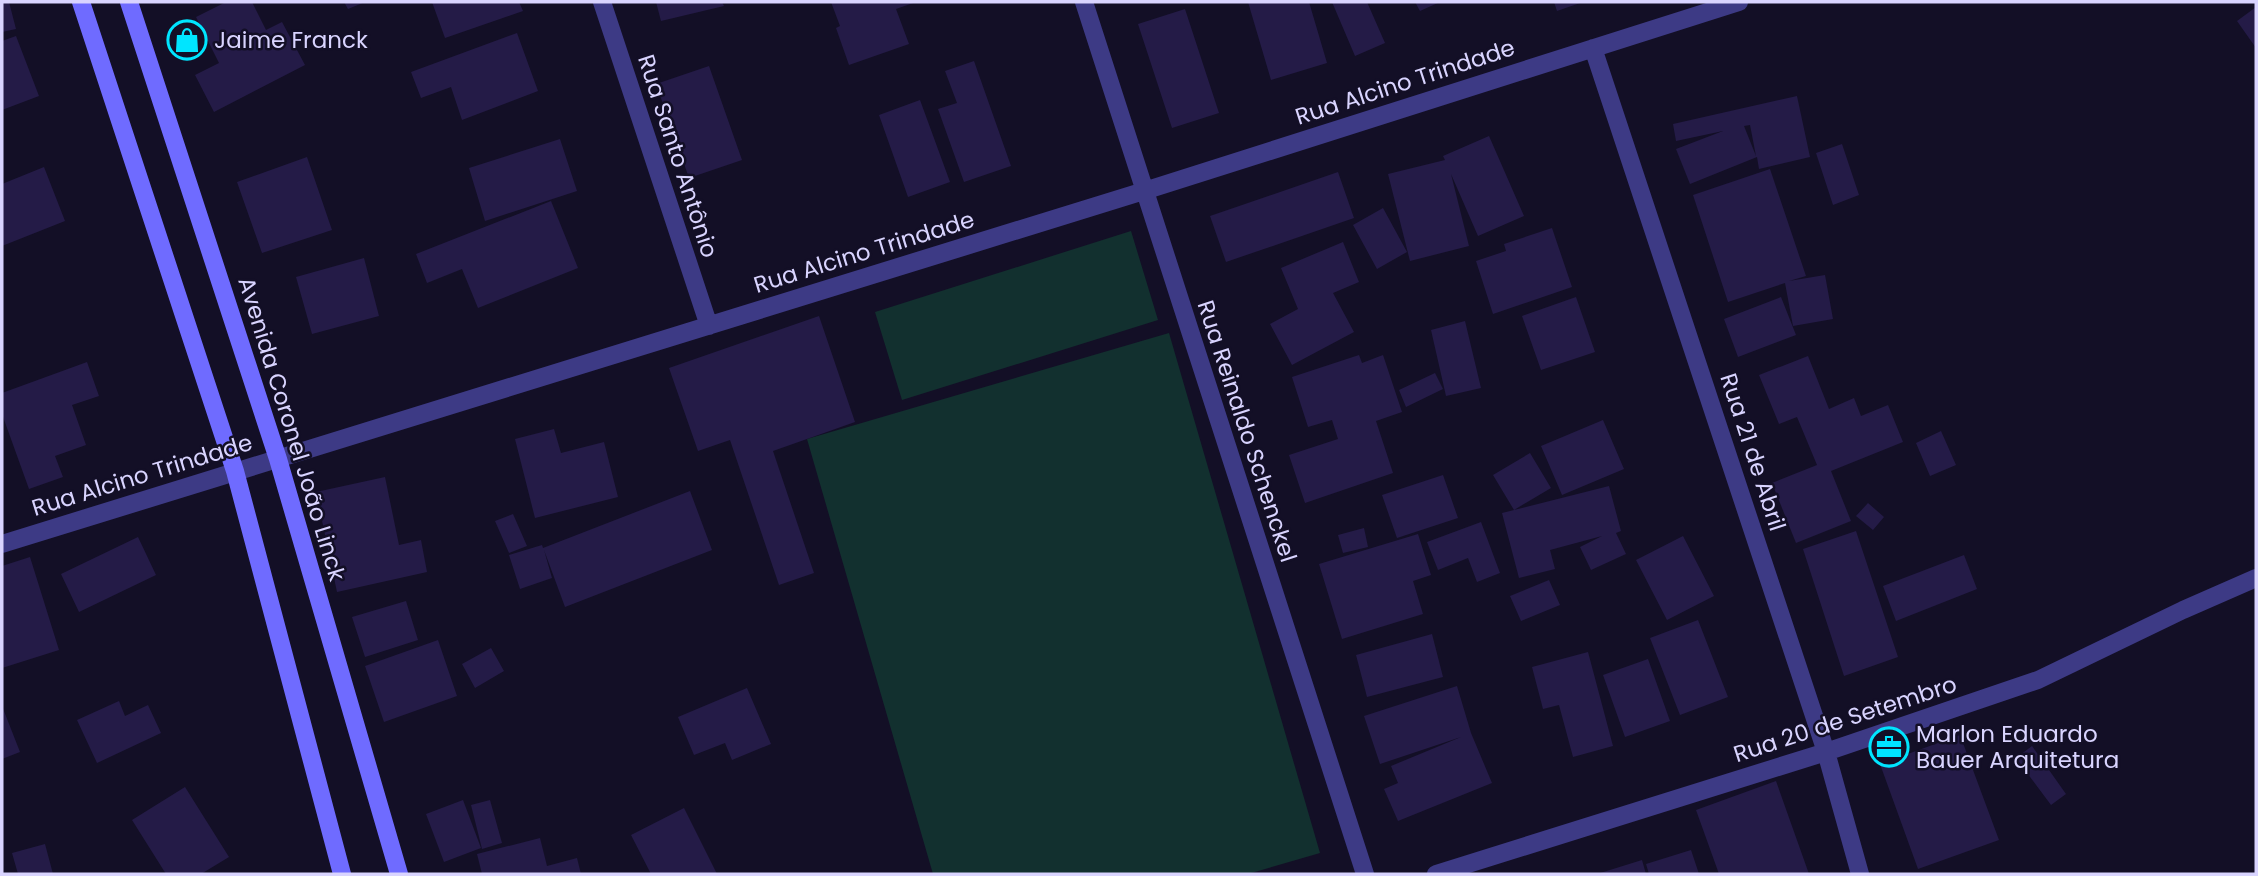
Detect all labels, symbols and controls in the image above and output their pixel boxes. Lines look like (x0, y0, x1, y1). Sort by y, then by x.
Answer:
shop icon: Jaime Franck (166, 19, 208, 61)
place label: Jaime Franck (214, 24, 368, 56)
street label: Rua Alcino Trindade (1291, 31, 1519, 133)
street label: Rua Santo Antônio (630, 50, 726, 262)
street label: Rua Alcino Trindade (750, 203, 978, 301)
street label: Avenida Coronel João Linck (230, 273, 354, 585)
street label: Rua Reinaldo Schenckel (1190, 296, 1304, 566)
street label: Rua 21 de Abril (1712, 369, 1794, 535)
street label: Rua Alcino Trindade (28, 426, 256, 524)
street label: Rua 20 de Setembro (1729, 668, 1961, 770)
place label: Marlon Eduardo Bauer Arquitetura (1916, 718, 2119, 776)
office icon: Marlon Eduardo Bauer Arquitetura (1868, 726, 1910, 768)

